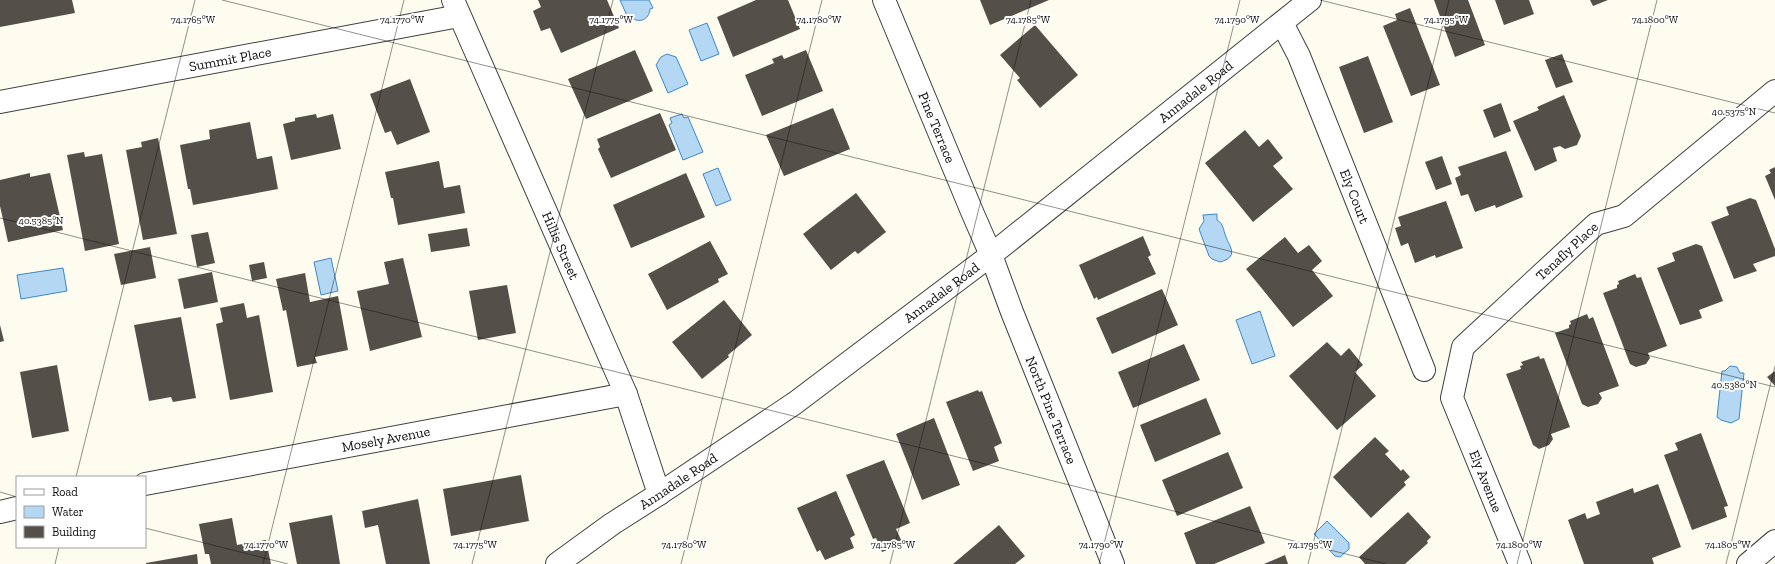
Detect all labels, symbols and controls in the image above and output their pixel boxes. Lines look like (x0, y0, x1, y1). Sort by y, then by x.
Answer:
text: 74.1765°W (171, 14, 216, 26)
text: 74.1770°W (380, 14, 425, 26)
text: 74.1775°W (589, 14, 633, 26)
text: 74.1780°W (797, 14, 842, 26)
text: 74.1785°W (1006, 14, 1051, 26)
text: 74.1790°W (1215, 14, 1260, 26)
text: 74.1795°W (1424, 14, 1469, 26)
text: 74.1800°W (1632, 14, 1679, 26)
street label: Summit Place (188, 43, 273, 75)
street label: Annadale Road (1156, 57, 1237, 127)
street label: Pine Terrace (914, 89, 959, 166)
text: 40.5375°N (1712, 106, 1757, 118)
street label: Ely Court (1336, 167, 1373, 227)
street label: Hillis Street (538, 209, 583, 283)
text: 40.5385°N (19, 215, 64, 227)
street label: Tenafly Place (1533, 218, 1602, 284)
street label: Annadale Road (901, 259, 983, 327)
street label: North Pine Terrace (1022, 354, 1080, 467)
text: 40.5380°N (1711, 379, 1757, 391)
street label: Mosely Avenue (340, 423, 432, 456)
street label: Ely Avenue (1465, 448, 1506, 515)
street label: Annadale Road (636, 449, 721, 513)
legend (16, 476, 146, 548)
text: Road (52, 485, 78, 499)
text: Water (52, 505, 84, 519)
text: Building (52, 525, 96, 539)
text: 74.1770°W (244, 539, 289, 551)
text: 74.1775°W (453, 539, 497, 551)
text: 74.1780°W (662, 539, 707, 551)
text: 74.1785°W (871, 539, 916, 551)
text: 74.1790°W (1079, 539, 1124, 551)
text: 74.1795°W (1288, 539, 1333, 551)
text: 74.1800°W (1496, 539, 1543, 551)
text: 74.1805°W (1705, 539, 1751, 551)

